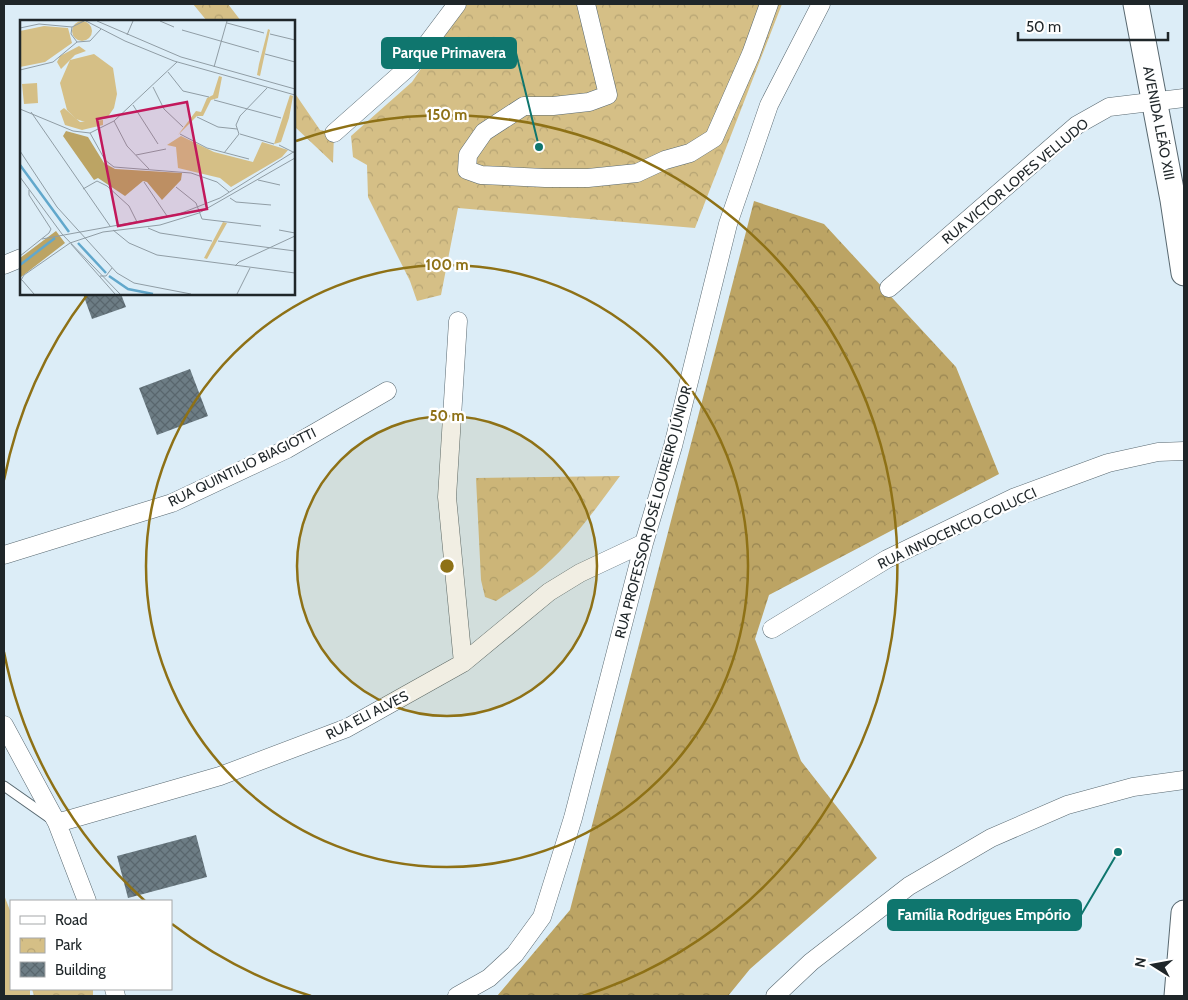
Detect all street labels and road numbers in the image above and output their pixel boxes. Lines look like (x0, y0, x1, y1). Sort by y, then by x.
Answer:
street label: AVENIDA LEÃO XIII (1139, 65, 1179, 181)
street label: RUA VICTOR LOPES VELLUDO (938, 114, 1092, 248)
street label: RUA PROFESSOR JOSÉ LOUREIRO JÚNIOR (611, 383, 696, 640)
street label: RUA QUINTILIO BIAGIOTTI (165, 423, 319, 511)
street label: RUA INNOCENCIO COLUCCI (875, 483, 1039, 573)
street label: RUA ELI ALVES (323, 686, 411, 744)

